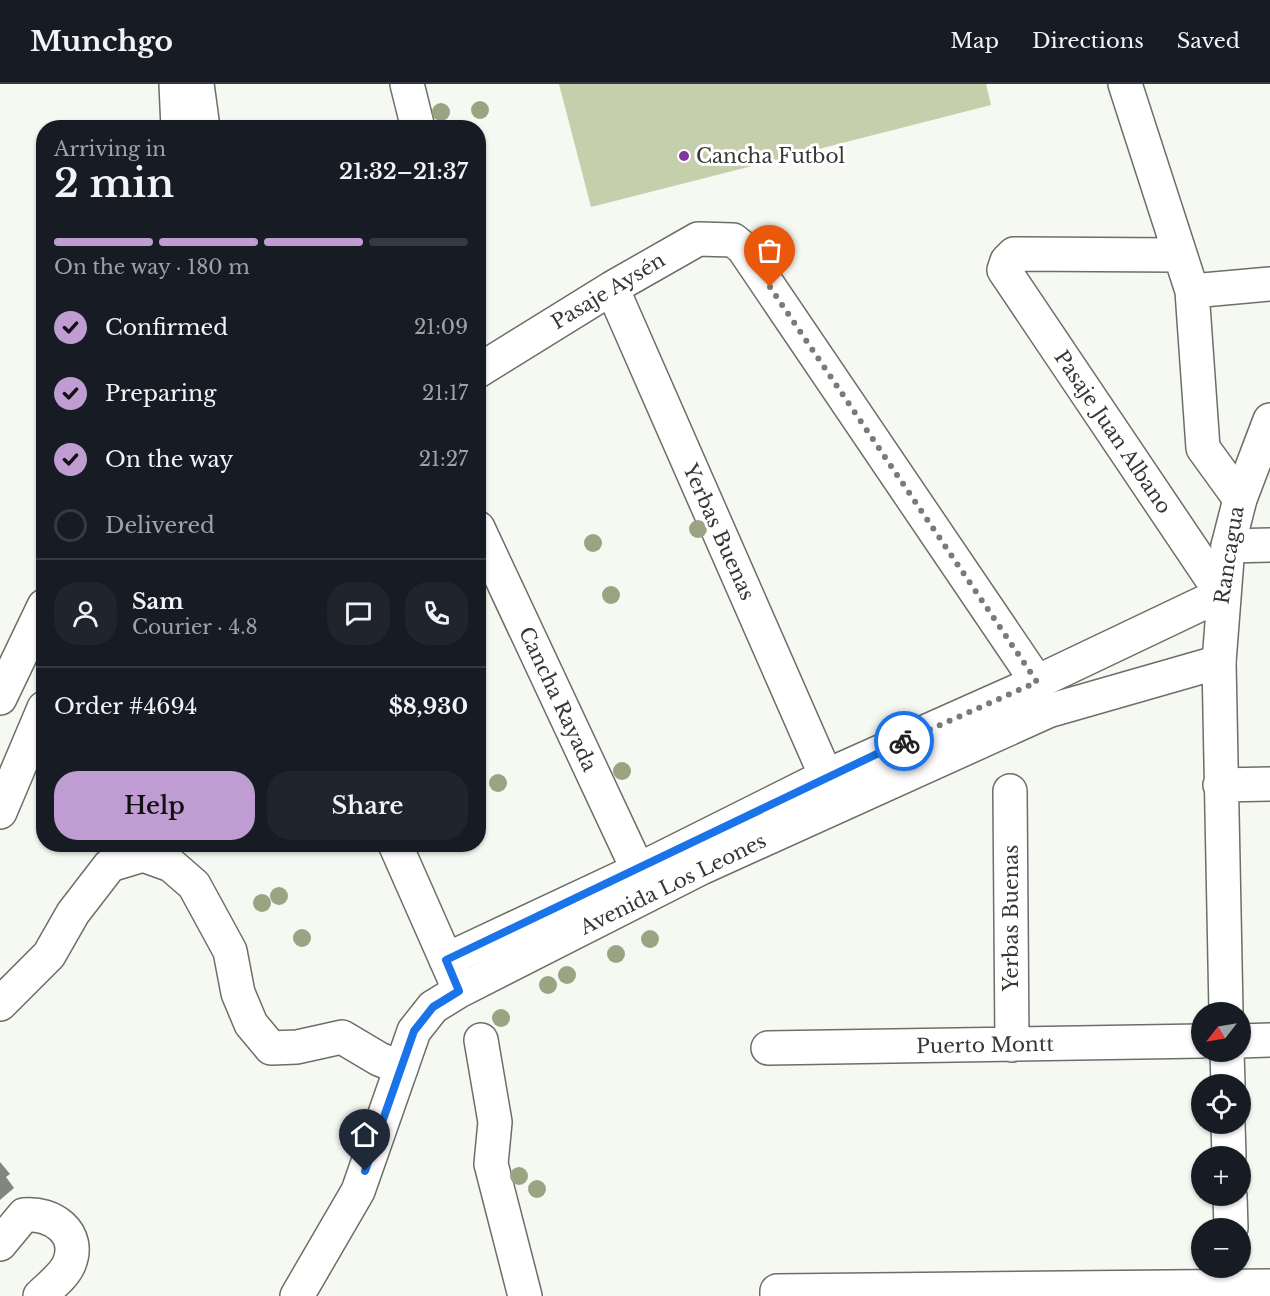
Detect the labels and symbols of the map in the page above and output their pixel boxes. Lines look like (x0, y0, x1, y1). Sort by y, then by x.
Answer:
place label: Cancha Futbol (696, 144, 845, 168)
marker: Cancha Futbol (677, 149, 691, 163)
pin (744, 225, 795, 287)
street label: Pasaje Aysén (547, 248, 669, 334)
street label: Pasaje Juan Albano (1049, 346, 1177, 518)
street label: Yerbas Buenas (678, 459, 760, 604)
street label: Rancagua (1209, 503, 1249, 606)
street label: Cancha Rayada (514, 623, 602, 776)
courier (874, 711, 934, 771)
street label: Avenida Los Leones (575, 828, 770, 940)
street label: Yerbas Buenas (999, 845, 1023, 992)
north arrow (1191, 1002, 1251, 1062)
street label: Puerto Montt (916, 1032, 1055, 1058)
pin (339, 1109, 390, 1171)

